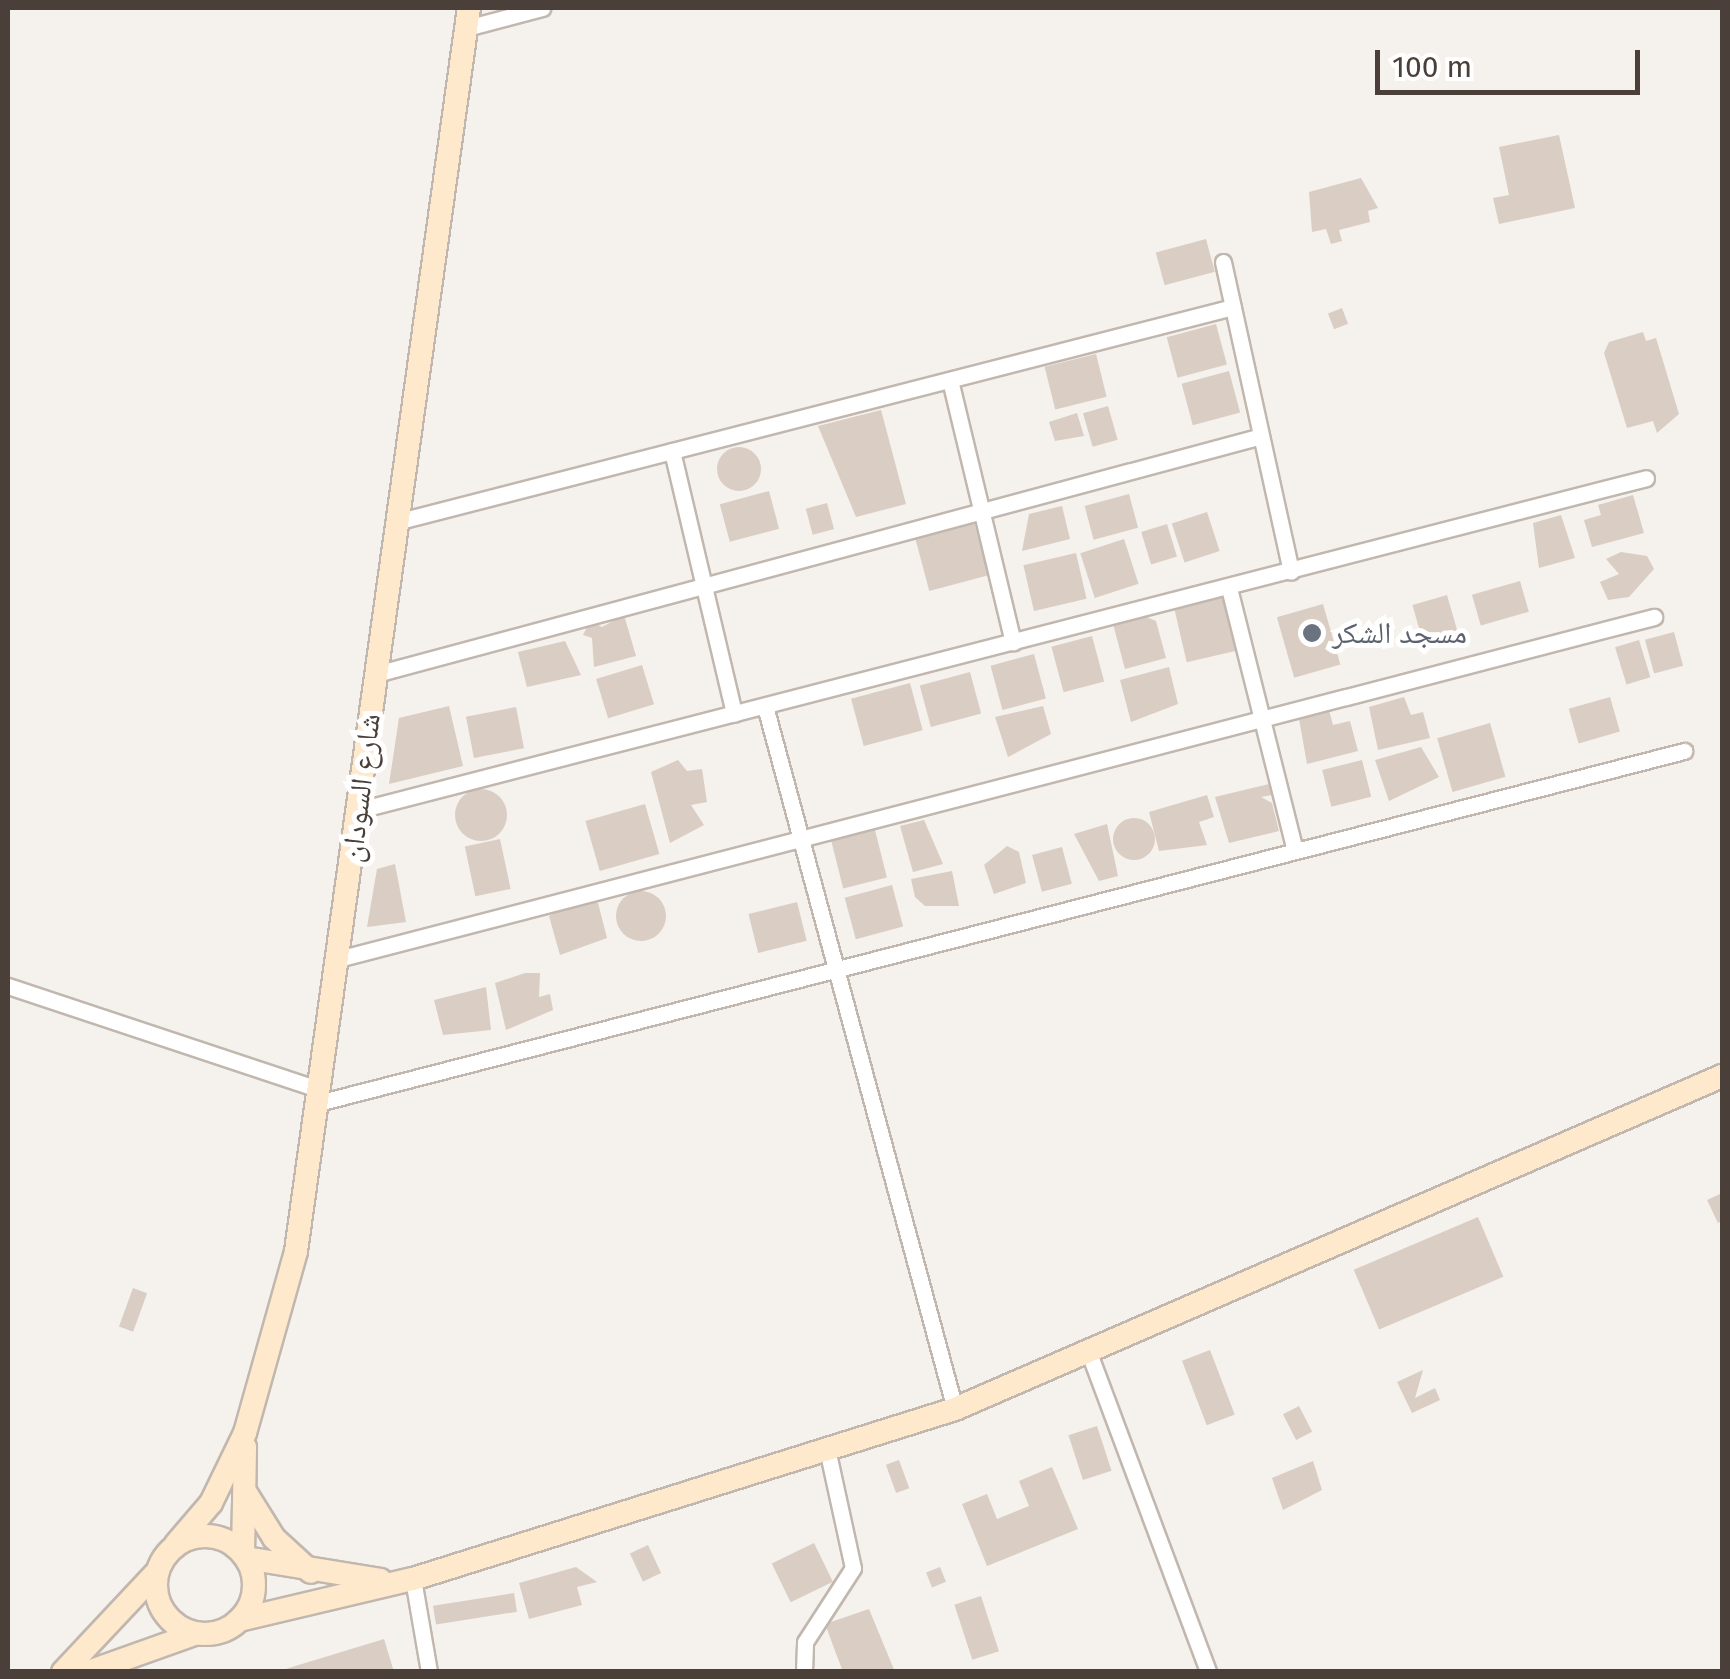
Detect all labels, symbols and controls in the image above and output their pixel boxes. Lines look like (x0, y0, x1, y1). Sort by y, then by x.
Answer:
scale bar (1380, 30, 1645, 92)
text: 100 m (1392, 49, 1472, 85)
place label: مسجد الشكر (1332, 615, 1467, 651)
marker: مسجد الشكر (1301, 622, 1323, 644)
street label: شارع السودان (334, 712, 388, 864)

